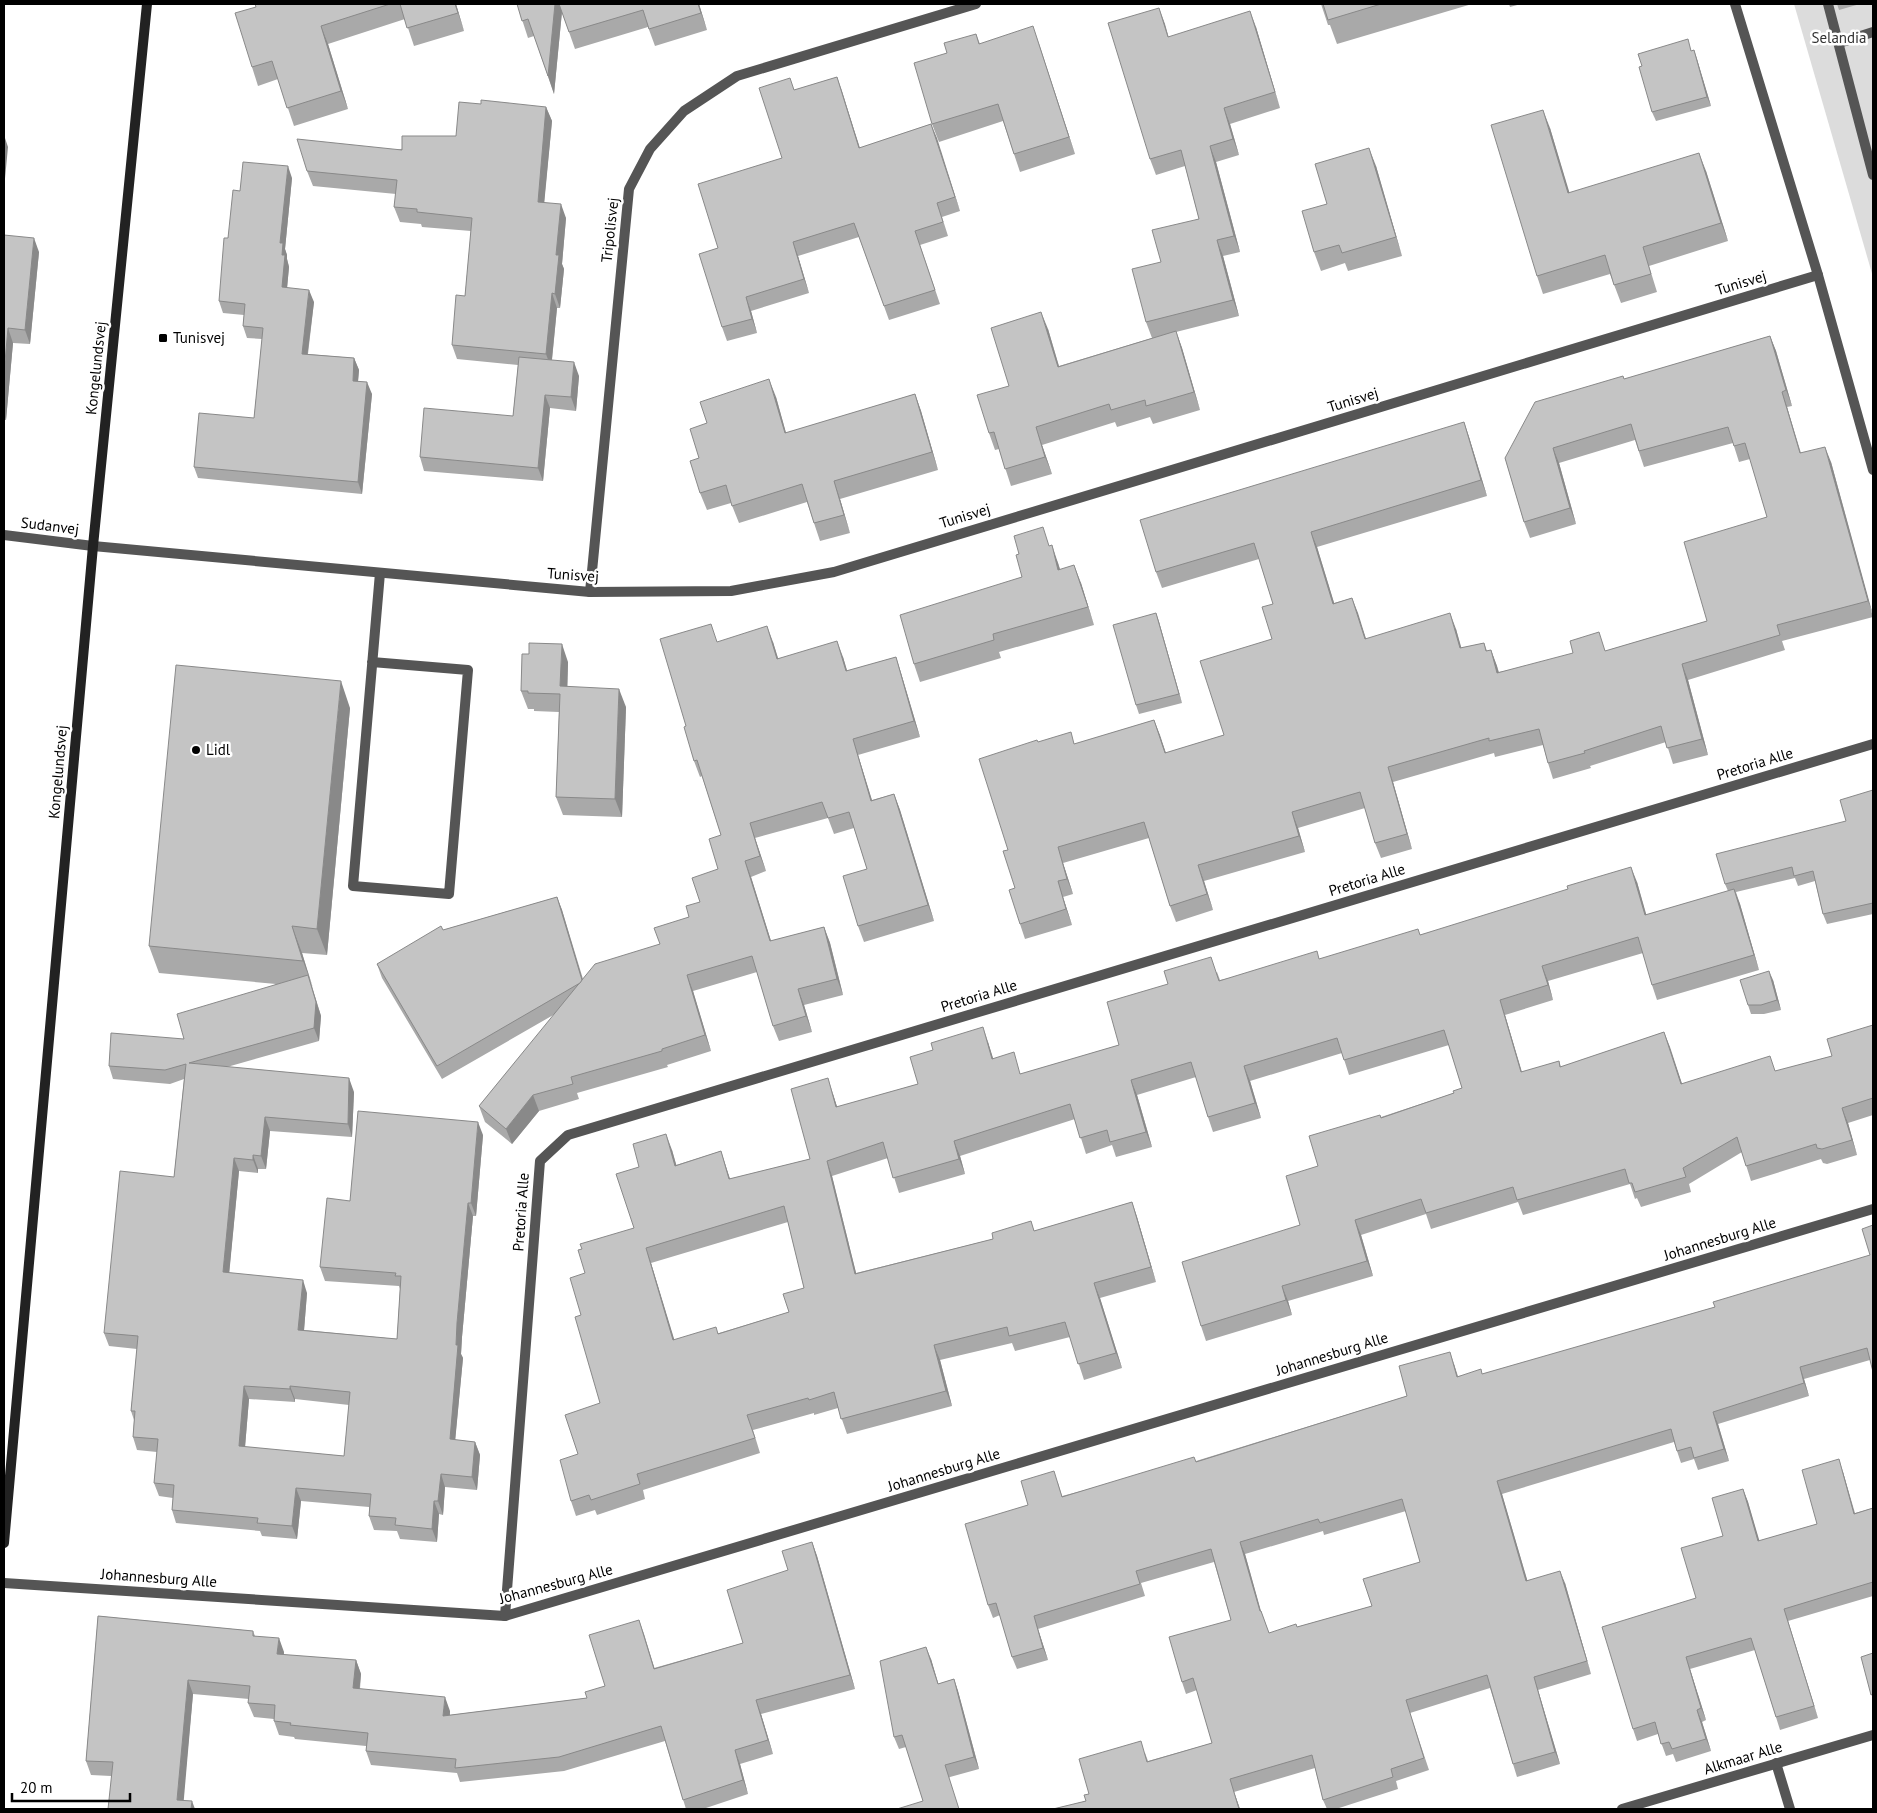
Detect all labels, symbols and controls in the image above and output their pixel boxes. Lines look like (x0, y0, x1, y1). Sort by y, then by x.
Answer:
park label: Selandia (1811, 28, 1867, 47)
street label: Tripolisvej (597, 196, 622, 263)
street label: Tunisvej (1713, 266, 1769, 299)
street label: Kongelundsvej (81, 320, 110, 416)
place label: Tunisvej (173, 328, 225, 347)
marker: Tunisvej (157, 332, 169, 344)
street label: Tunisvej (1325, 383, 1381, 416)
street label: Tunisvej (937, 499, 993, 532)
street label: Sudanvej (20, 513, 80, 538)
street label: Tunisvej (546, 563, 600, 586)
street label: Kongelundsvej (44, 724, 71, 820)
place label: Lidl (206, 740, 231, 759)
street label: Pretoria Alle (1714, 743, 1795, 784)
marker: Lidl (190, 744, 202, 756)
street label: Pretoria Alle (1326, 859, 1407, 900)
street label: Pretoria Alle (938, 975, 1019, 1016)
street label: Pretoria Alle (508, 1172, 533, 1252)
street label: Johannesburg Alle (1660, 1212, 1778, 1265)
street label: Johannesburg Alle (1272, 1327, 1390, 1380)
street label: Johannesburg Alle (884, 1443, 1002, 1496)
street label: Johannesburg Alle (496, 1559, 615, 1608)
street label: Johannesburg Alle (99, 1564, 218, 1591)
street label: Alkmaar Alle (1701, 1737, 1784, 1778)
scale bar (12, 1770, 130, 1802)
text: 20 m (20, 1778, 53, 1797)

